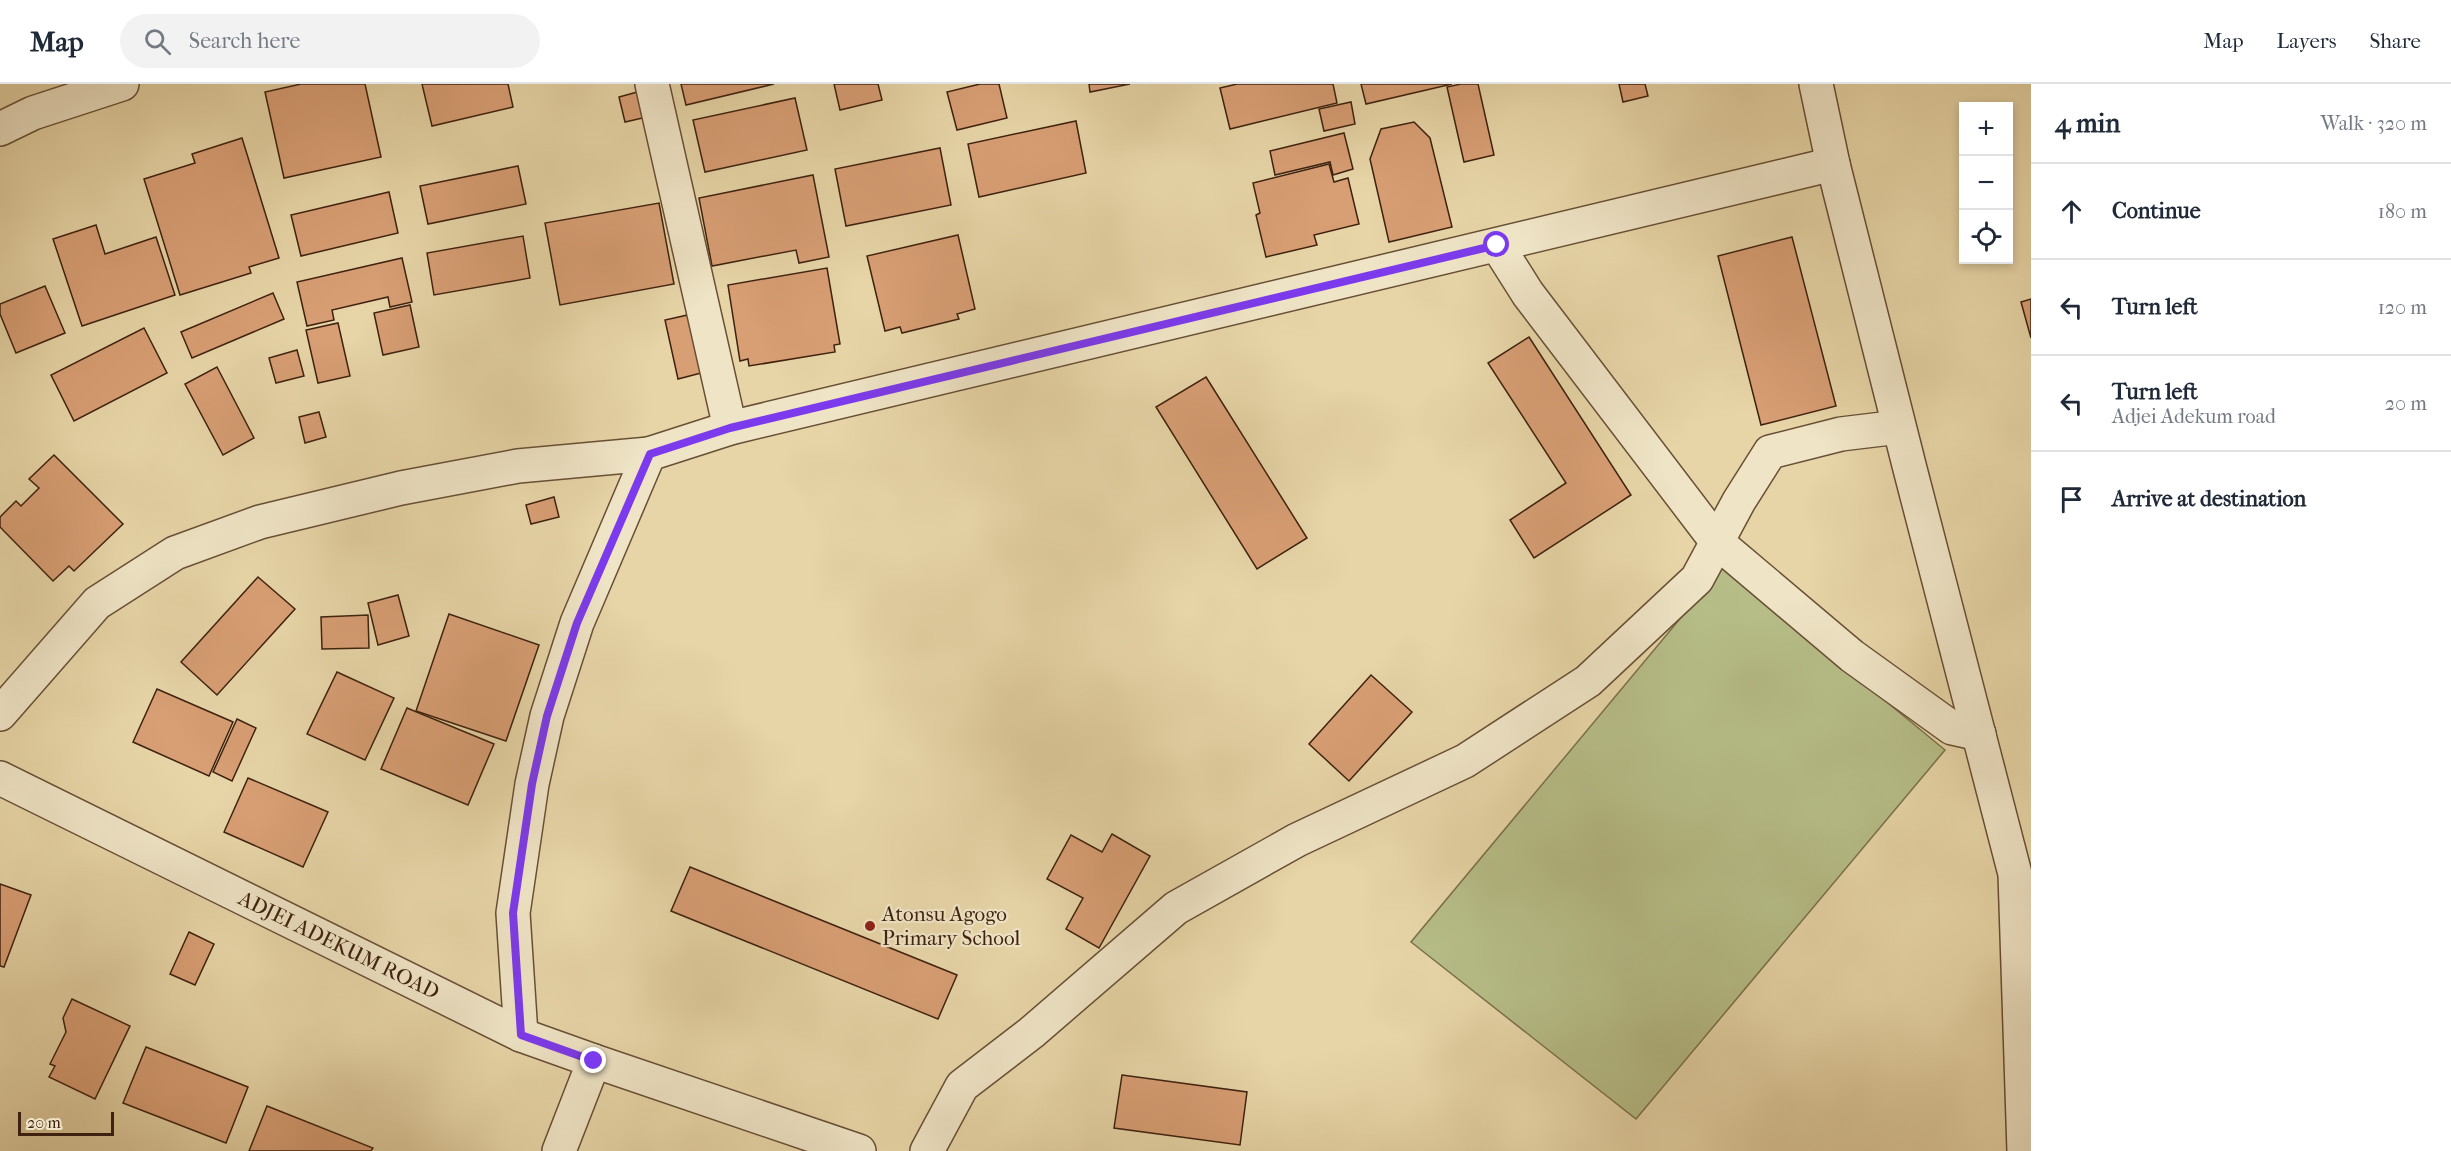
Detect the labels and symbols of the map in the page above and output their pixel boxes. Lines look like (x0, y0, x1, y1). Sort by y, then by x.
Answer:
route start (1483, 231, 1509, 257)
street label: ADJEI ADEKUM ROAD (234, 885, 443, 1004)
place label: Atonsu Agogo Primary School (881, 902, 1020, 950)
marker: Atonsu Agogo Primary School (863, 919, 877, 933)
route end (580, 1047, 606, 1073)
scale bar (18, 1109, 114, 1136)

